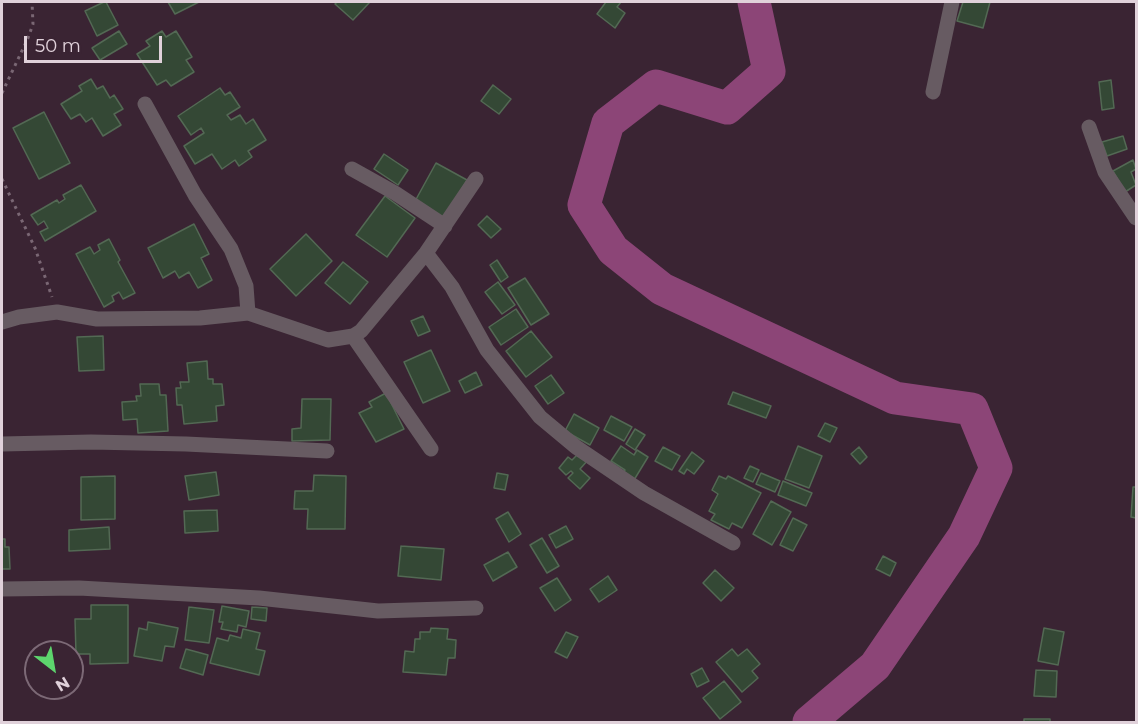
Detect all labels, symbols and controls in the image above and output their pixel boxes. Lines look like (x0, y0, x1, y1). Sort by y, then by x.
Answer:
scale bar (27, 24, 165, 62)
text: 50 m (35, 35, 81, 57)
north arrow (24, 640, 84, 700)
text: N (52, 673, 73, 696)

